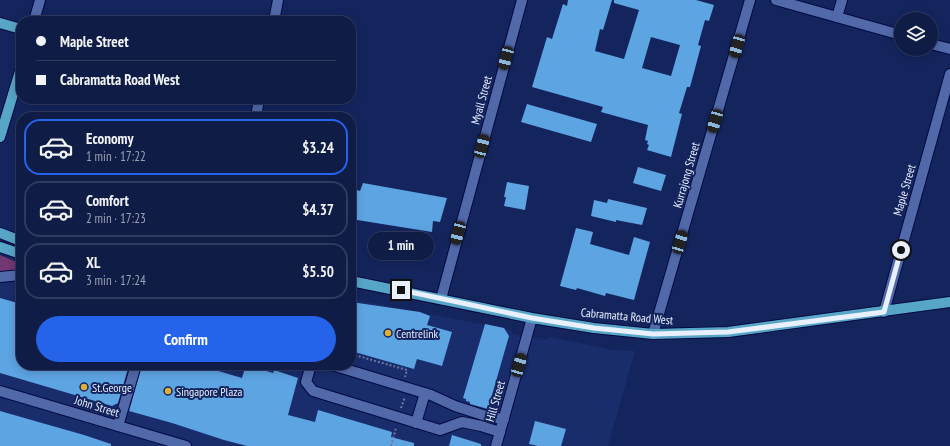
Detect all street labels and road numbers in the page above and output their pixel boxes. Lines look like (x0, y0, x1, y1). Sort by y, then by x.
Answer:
street label: Myall Street (467, 73, 495, 126)
street label: Kurrajong Street (669, 140, 703, 210)
street label: Maple Street (890, 162, 919, 217)
street label: Cabramatta Road West (580, 304, 675, 328)
street label: Hill Street (482, 378, 508, 423)
street label: John Street (72, 392, 122, 420)

